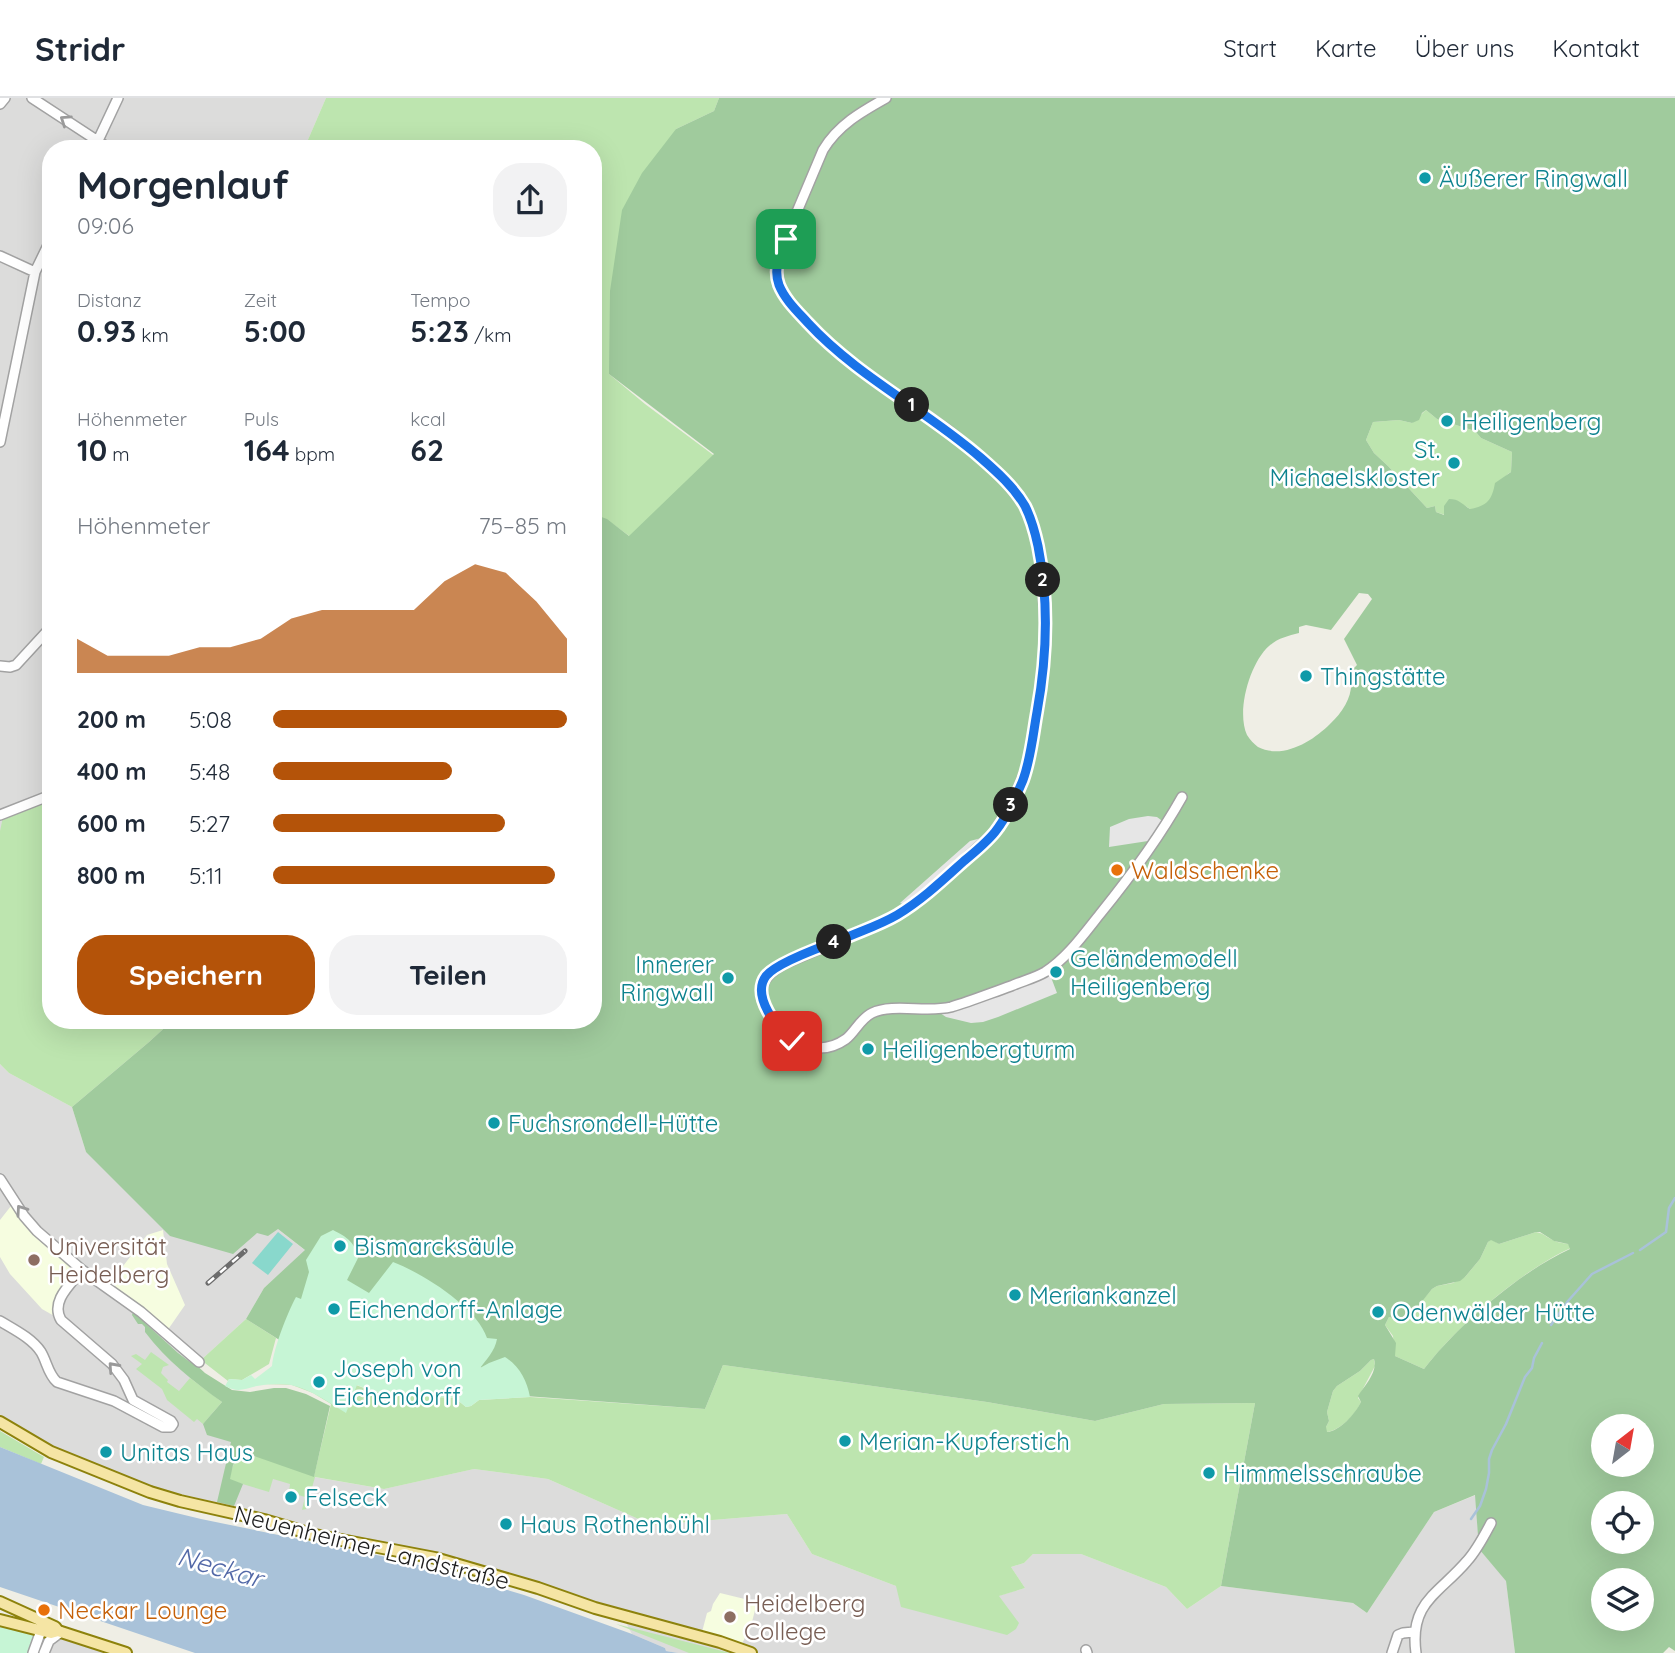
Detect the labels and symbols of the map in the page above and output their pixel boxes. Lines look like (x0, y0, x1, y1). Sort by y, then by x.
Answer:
one-way arrow (60, 116, 73, 128)
place label: Äußerer Ringwall (1439, 163, 1628, 193)
marker: Äußerer Ringwall (1417, 170, 1433, 186)
pin (756, 209, 816, 269)
pin: 1 (894, 388, 930, 422)
place label: Heiligenberg (1461, 406, 1602, 436)
marker: Heiligenberg (1439, 413, 1455, 429)
place label: St. Michaelskloster (1270, 434, 1440, 492)
marker: St. Michaelskloster (1446, 455, 1462, 471)
pin: 2 (1026, 562, 1060, 598)
place label: Thingstätte (1320, 661, 1446, 691)
marker: Thingstätte (1298, 668, 1314, 684)
pin: 3 (993, 788, 1028, 822)
place label: Waldschenke (1131, 855, 1279, 885)
marker: Waldschenke (1109, 862, 1125, 878)
pin: 4 (816, 924, 852, 960)
place label: Geländemodell Heiligenberg (1070, 943, 1238, 1001)
place label: Innerer Ringwall (620, 949, 714, 1007)
marker: Geländemodell Heiligenberg (1048, 964, 1064, 980)
marker: Innerer Ringwall (720, 970, 736, 986)
pin (762, 1011, 822, 1071)
place label: Heiligenbergturm (882, 1034, 1075, 1064)
marker: Heiligenbergturm (860, 1041, 876, 1057)
place label: Fuchsrondell-Hütte (508, 1108, 718, 1138)
marker: Fuchsrondell-Hütte (486, 1115, 502, 1131)
one-way arrow (17, 1205, 29, 1218)
place label: Universität Heidelberg (48, 1231, 170, 1289)
place label: Bismarcksäule (354, 1231, 515, 1261)
marker: Bismarcksäule (332, 1238, 348, 1254)
marker: Universität Heidelberg (26, 1252, 42, 1268)
place label: Meriankanzel (1029, 1280, 1177, 1310)
marker: Meriankanzel (1007, 1287, 1023, 1303)
place label: Eichendorff-Anlage (348, 1294, 563, 1324)
place label: Odenwälder Hütte (1392, 1297, 1595, 1327)
marker: Eichendorff-Anlage (326, 1301, 342, 1317)
marker: Odenwälder Hütte (1370, 1304, 1386, 1320)
place label: Joseph von Eichendorff (333, 1353, 462, 1411)
one-way arrow (109, 1362, 121, 1375)
marker: Joseph von Eichendorff (311, 1374, 327, 1390)
north arrow (1591, 1414, 1654, 1477)
place label: Merian-Kupferstich (859, 1426, 1070, 1456)
marker: Merian-Kupferstich (837, 1433, 853, 1449)
place label: Unitas Haus (120, 1437, 253, 1467)
marker: Unitas Haus (98, 1444, 114, 1460)
place label: Himmelsschraube (1223, 1458, 1422, 1488)
marker: Himmelsschraube (1201, 1465, 1217, 1481)
place label: Felseck (305, 1482, 387, 1512)
marker: Felseck (283, 1489, 299, 1505)
street label: Neuenheimer Landstraße (231, 1498, 513, 1596)
place label: Haus Rothenbühl (520, 1509, 710, 1539)
marker: Haus Rothenbühl (498, 1516, 514, 1532)
water label: Neckar (174, 1539, 269, 1596)
place label: Heidelberg College (744, 1588, 866, 1646)
place label: Neckar Lounge (58, 1595, 227, 1625)
marker: Neckar Lounge (36, 1602, 52, 1618)
marker: Heidelberg College (722, 1609, 738, 1625)

